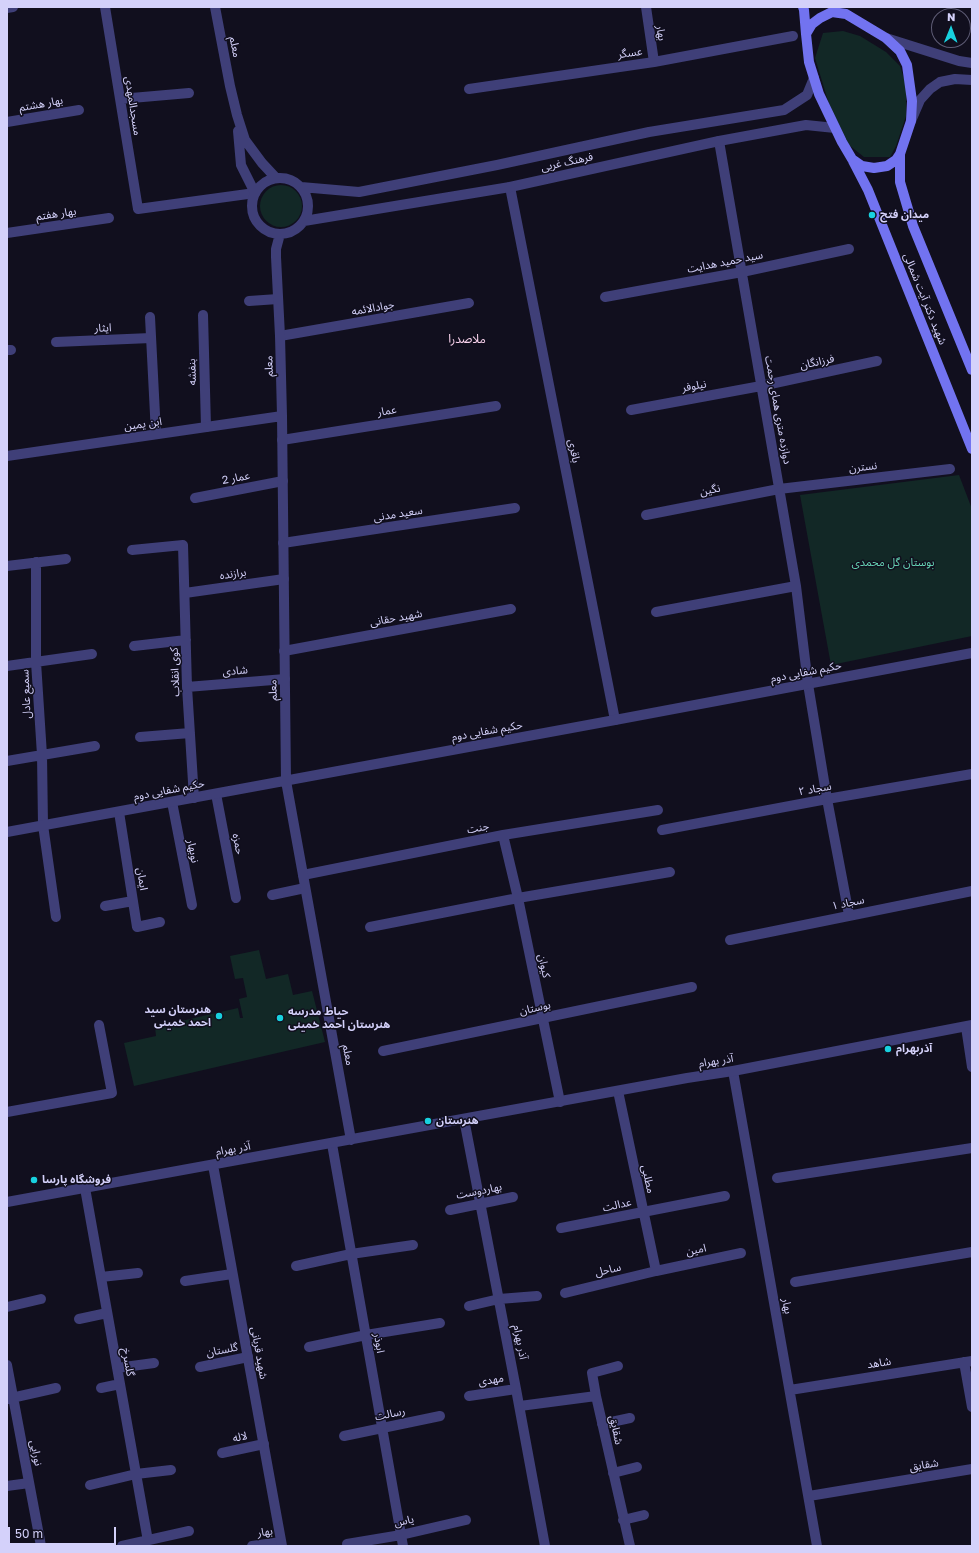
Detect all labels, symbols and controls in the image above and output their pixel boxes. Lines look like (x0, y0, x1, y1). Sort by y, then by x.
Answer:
north arrow (931, 8, 971, 48)
text: N (947, 10, 956, 23)
street label: بهار (653, 24, 669, 42)
street label: معلم (227, 35, 243, 59)
street label: عسگر (617, 45, 643, 61)
street label: مسجدالمهدی (122, 76, 144, 136)
street label: بهار هشتم (18, 94, 64, 114)
street label: فرهنگ غربی (540, 150, 594, 174)
street label: بهار هفتم (35, 205, 77, 223)
place label: میدان فتح (880, 208, 929, 222)
marker: میدان فتح (867, 210, 877, 220)
street label: سید حمید هدایت (686, 248, 764, 276)
street label: شهید دکتر آیت شمالی (901, 251, 949, 347)
street label: جوادالائمه (351, 298, 395, 318)
street label: ایثار (94, 321, 112, 335)
district label: ملاصدرا (448, 332, 486, 346)
street label: فرزانگان (799, 352, 835, 372)
street label: معلم (262, 355, 276, 377)
street label: دوازده متری همای رحمت (762, 355, 794, 465)
street label: بنفشه (185, 358, 199, 386)
street label: نیلوفر (681, 377, 707, 395)
street label: عمار (377, 403, 397, 419)
street label: ابن یمین (123, 415, 163, 433)
street label: باقری (565, 438, 583, 464)
street label: نسترن (848, 459, 878, 475)
street label: عمار 2 (221, 469, 251, 487)
street label: نگین (699, 482, 721, 498)
street label: سعید مدنی (372, 504, 424, 524)
park label: بوستان گل محمدی (851, 556, 935, 570)
street label: برازنده (219, 566, 247, 582)
street label: شهید حقانی (369, 607, 423, 629)
street label: کوی انقلاب (168, 647, 182, 697)
street label: حکیم شفایی دوم (769, 659, 843, 685)
street label: شادی (222, 663, 248, 679)
street label: سمیع عادل (18, 669, 34, 719)
street label: معلم (266, 679, 280, 701)
street label: حکیم شفایی دوم (450, 718, 524, 744)
street label: حکیم شفایی دوم (132, 777, 206, 803)
street label: سجاد ۲ (798, 780, 832, 798)
street label: جنت (466, 819, 490, 837)
street label: حمزه (229, 832, 247, 856)
street label: نوبهار (184, 838, 202, 864)
street label: ایمان (134, 867, 150, 891)
street label: سجاد ۱ (830, 893, 866, 913)
street label: کیوان (535, 953, 553, 979)
street label: بوستان (518, 998, 552, 1018)
place label: هنرستان سید احمد خمینی (145, 1003, 211, 1029)
place label: حیاط مدرسه هنرستان احمد خمینی (288, 1005, 390, 1031)
marker: هنرستان سید احمد خمینی (214, 1011, 224, 1021)
marker: حیاط مدرسه هنرستان احمد خمینی (275, 1013, 285, 1023)
place label: آذربهرام (896, 1042, 932, 1056)
street label: معلم (340, 1044, 356, 1066)
marker: آذربهرام (883, 1044, 893, 1054)
street label: آذر بهرام (698, 1052, 734, 1070)
place label: هنرستان (436, 1114, 478, 1128)
marker: هنرستان (423, 1116, 433, 1126)
street label: آذر بهرام (215, 1139, 251, 1159)
street label: مطلبی (639, 1164, 657, 1194)
place label: فروشگاه پارسا (42, 1173, 111, 1187)
marker: فروشگاه پارسا (29, 1175, 39, 1185)
street label: بهاردوست (455, 1180, 503, 1202)
street label: عدالت (602, 1196, 632, 1214)
street label: امین (685, 1241, 707, 1259)
street label: ساحل (594, 1261, 622, 1279)
street label: بهار (779, 1297, 795, 1315)
street label: آذر بهرام (510, 1323, 530, 1361)
street label: شهید قربانی (248, 1326, 270, 1380)
street label: ابوذر (371, 1332, 387, 1354)
street label: گلستان (205, 1340, 239, 1360)
street label: گلسرخ (119, 1347, 137, 1377)
street label: شاهد (866, 1355, 892, 1371)
street label: مهدی (477, 1371, 505, 1389)
street label: رسالت (374, 1404, 406, 1424)
street label: شقایق (606, 1414, 626, 1446)
street label: لاله (231, 1429, 249, 1445)
street label: نورایی (27, 1439, 45, 1467)
street label: شقایق (908, 1456, 940, 1474)
street label: یاس (393, 1512, 415, 1530)
scale bar (10, 1519, 118, 1545)
street label: بهار (256, 1524, 274, 1540)
text: 50 m (15, 1526, 43, 1541)

